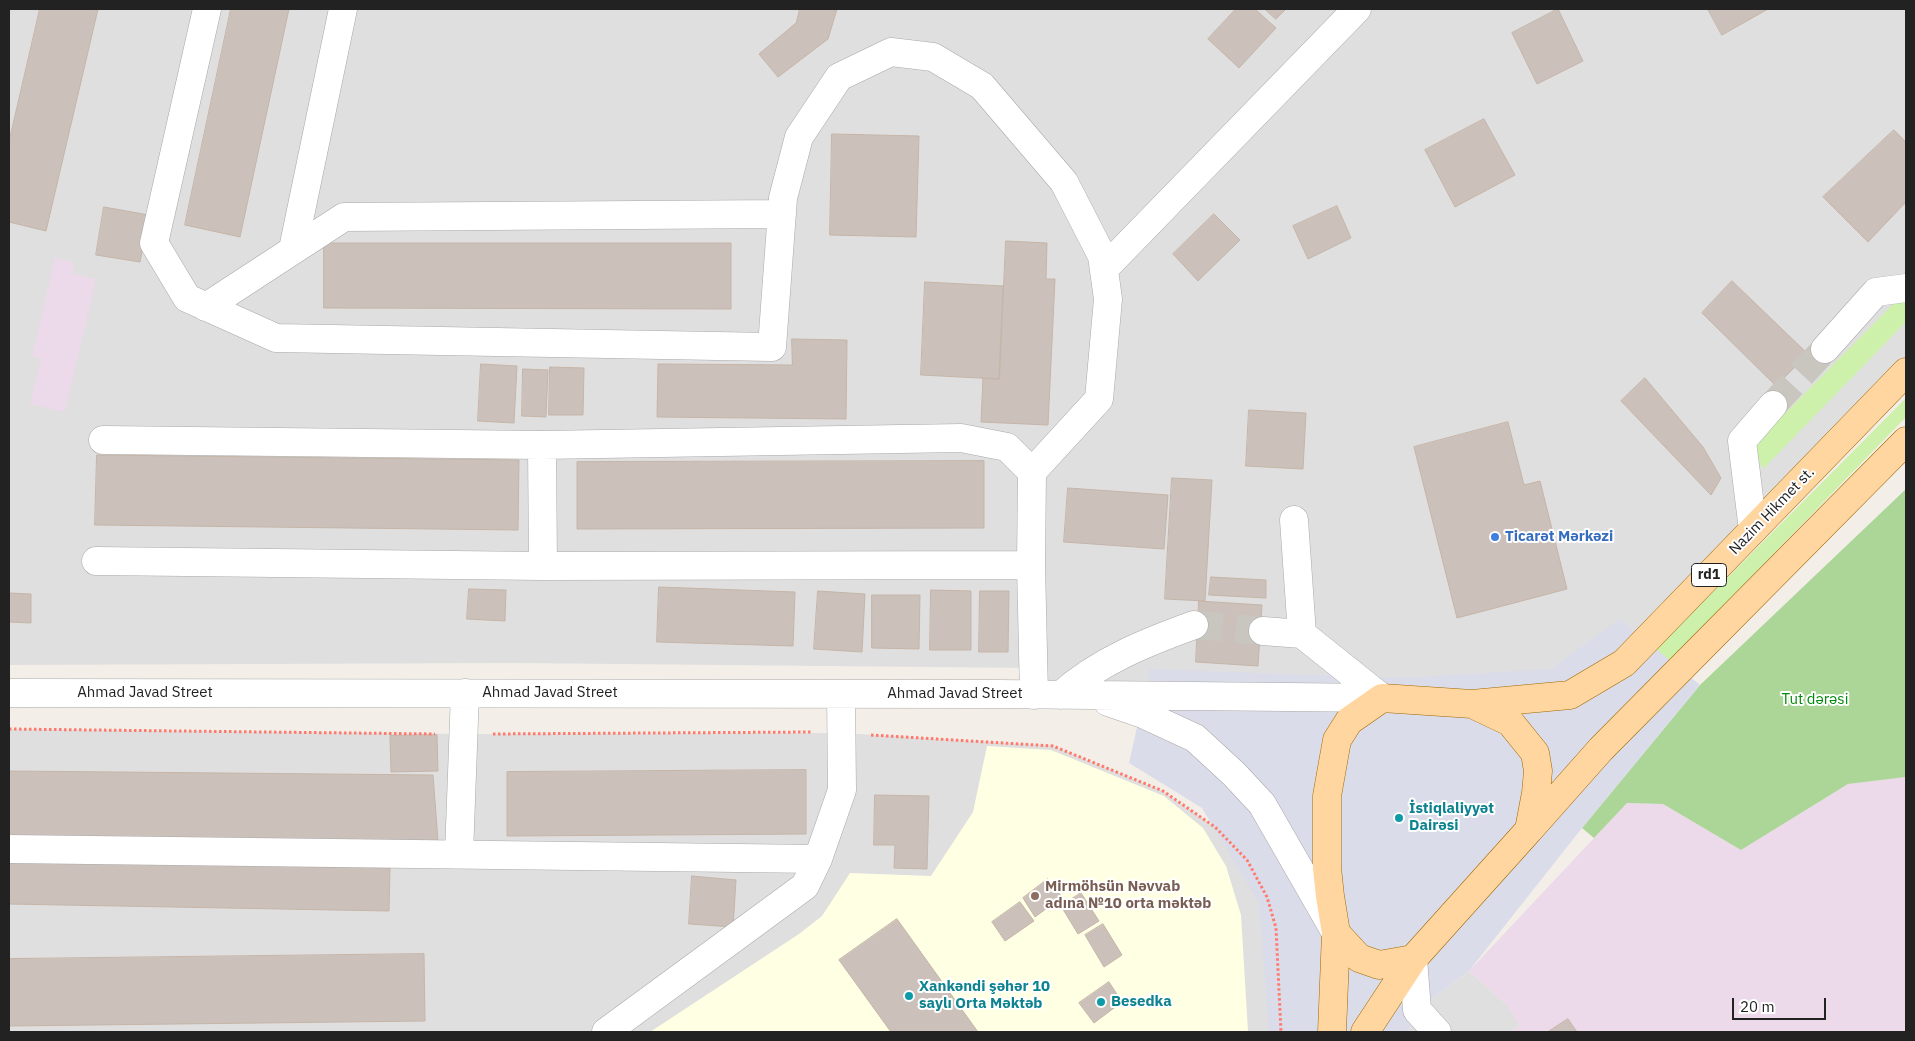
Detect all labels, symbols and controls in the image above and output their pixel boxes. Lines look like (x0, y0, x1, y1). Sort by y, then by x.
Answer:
street label: Nazim Hikmet st. (1726, 463, 1818, 559)
place label: Ticarət Mərkəzi (1505, 528, 1613, 546)
marker: Ticarət Mərkəzi (1489, 531, 1501, 543)
road number: rd1 (1692, 564, 1726, 586)
street label: Ahmad Javad Street (77, 684, 213, 702)
street label: Ahmad Javad Street (482, 684, 618, 702)
street label: Ahmad Javad Street (887, 685, 1023, 703)
park label: Tut dərəsi (1782, 691, 1848, 709)
place label: İstiqlaliyyət Dairəsi (1409, 800, 1494, 835)
marker: İstiqlaliyyət Dairəsi (1393, 812, 1405, 824)
place label: Mirmöhsün Nəvvab adına №10 orta məktəb (1045, 878, 1211, 913)
marker: Mirmöhsün Nəvvab adına №10 orta məktəb (1029, 890, 1041, 902)
place label: Xankəndi şəhər 10 saylı Orta Məktəb (919, 978, 1050, 1013)
scale bar (1735, 988, 1829, 1020)
marker: Xankəndi şəhər 10 saylı Orta Məktəb (903, 990, 915, 1002)
place label: Besedka (1111, 993, 1172, 1011)
marker: Besedka (1095, 996, 1107, 1008)
text: 20 m (1740, 997, 1775, 1016)

